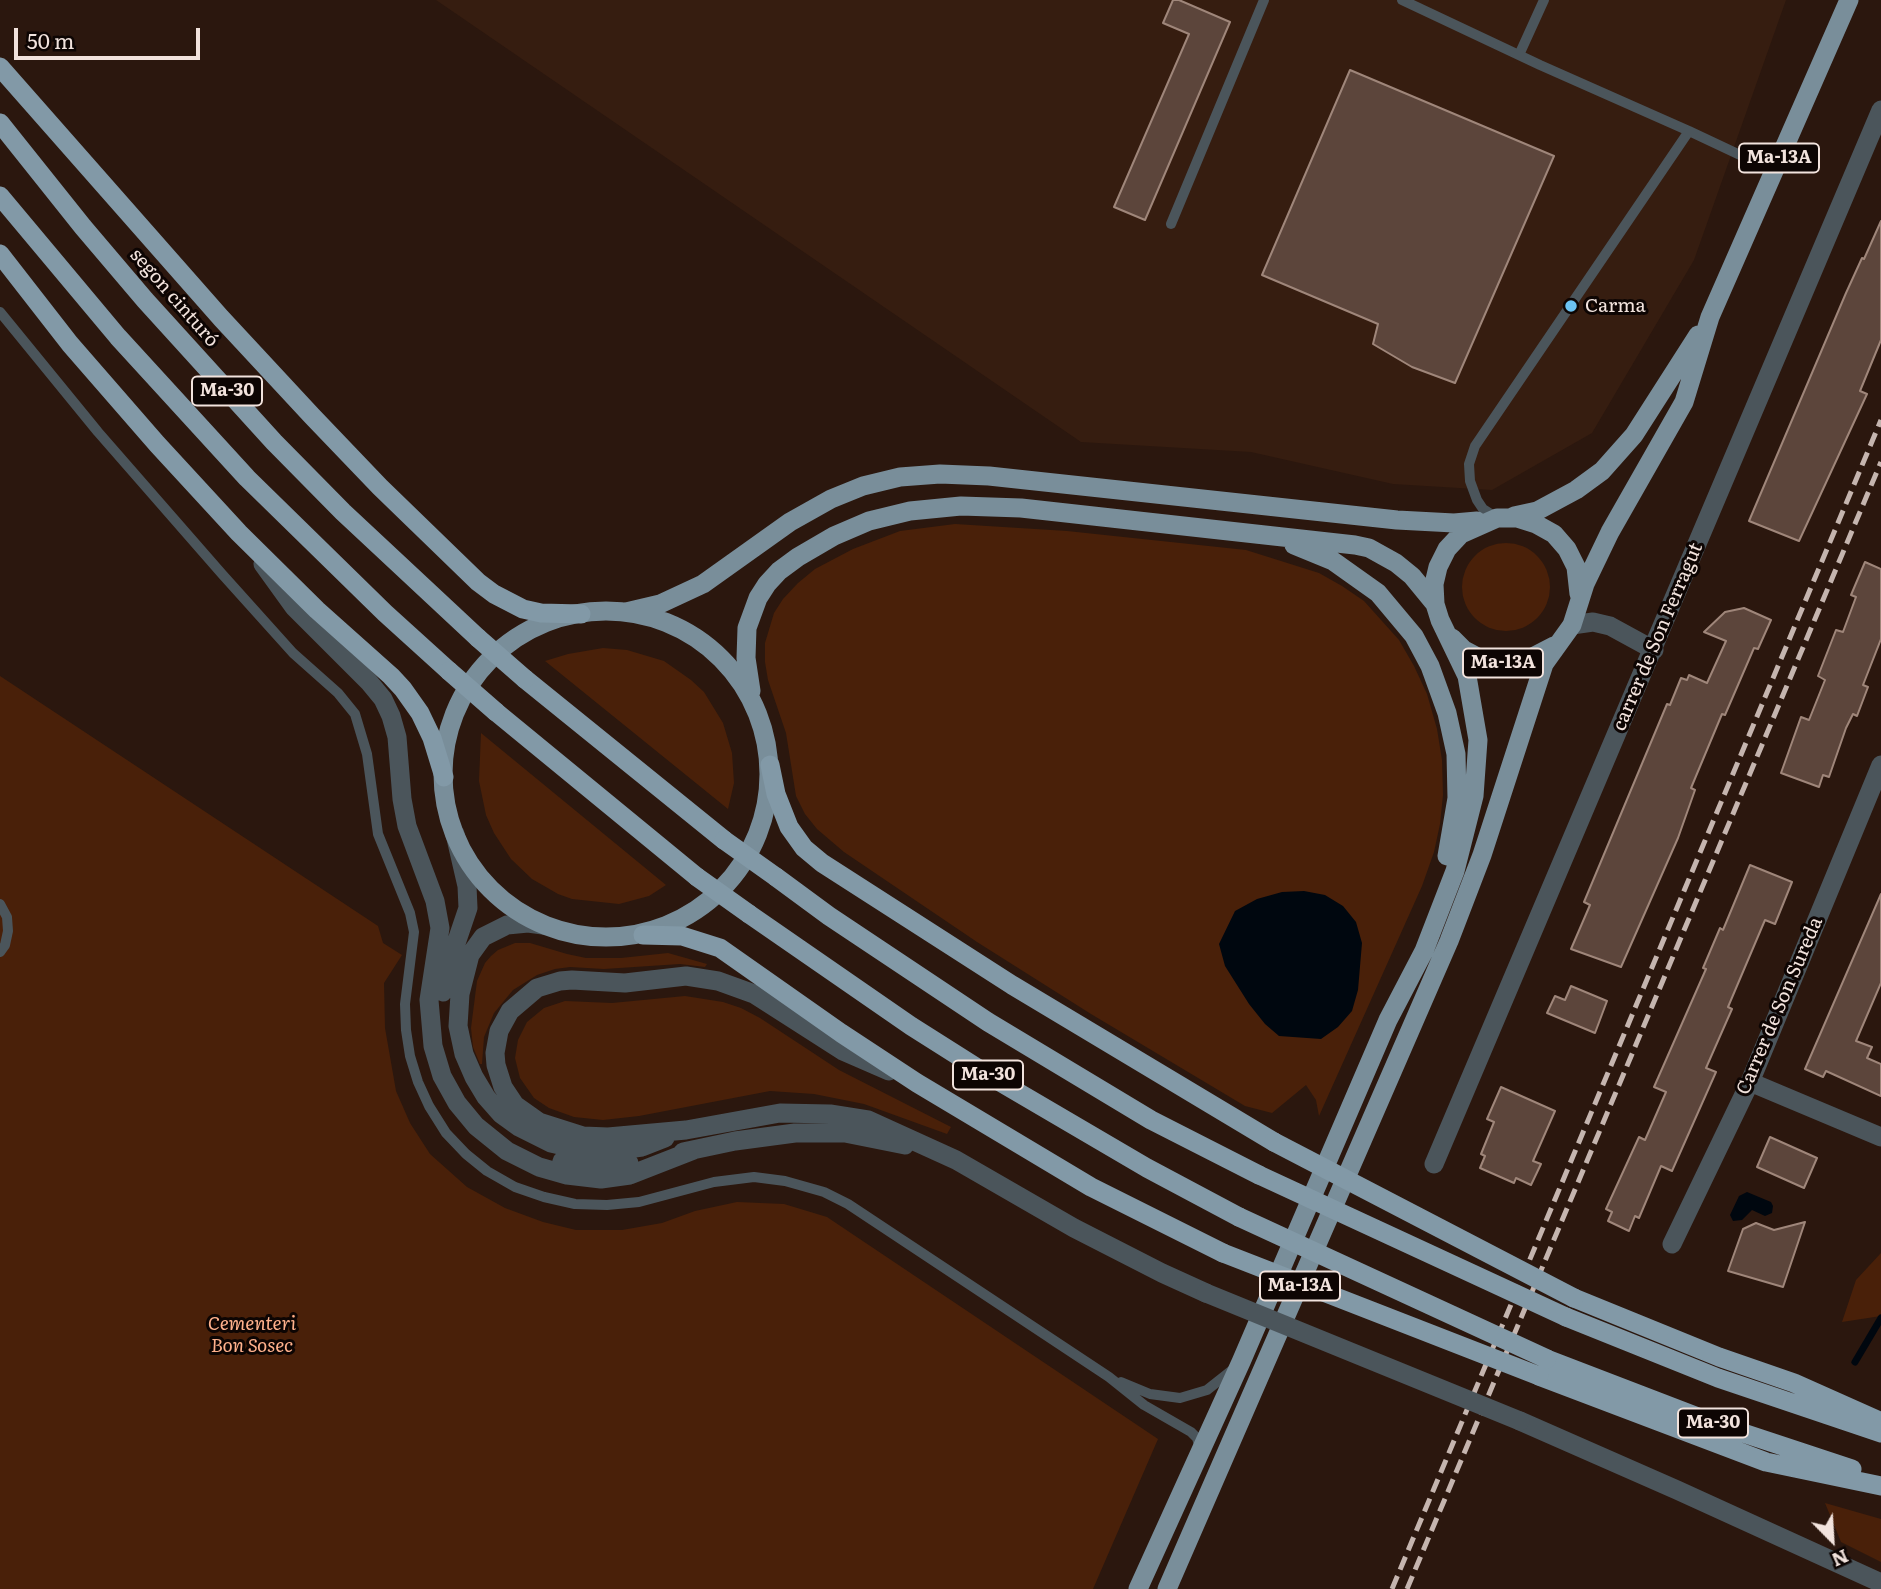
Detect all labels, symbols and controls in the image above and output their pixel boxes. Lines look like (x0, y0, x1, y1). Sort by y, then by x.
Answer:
scale bar (18, 14, 203, 58)
text: 50 m (27, 24, 74, 55)
road number: Ma-13A (1739, 144, 1819, 173)
street label: segon cinturó (125, 244, 223, 352)
place label: Carma (1585, 295, 1646, 317)
marker: Carma (1563, 298, 1579, 314)
road number: Ma-30 (192, 376, 262, 405)
street label: carrer de Son Ferragut (1608, 540, 1708, 734)
road number: Ma-13A (1463, 648, 1543, 678)
street label: Carrer de Son Sureda (1732, 914, 1828, 1098)
road number: Ma-30 (953, 1060, 1023, 1090)
road number: Ma-13A (1260, 1272, 1340, 1301)
park label: Cementeri Bon Sosec (208, 1313, 296, 1357)
road number: Ma-30 (1678, 1408, 1748, 1438)
north arrow (1797, 1505, 1867, 1575)
text: N (1828, 1543, 1854, 1575)

